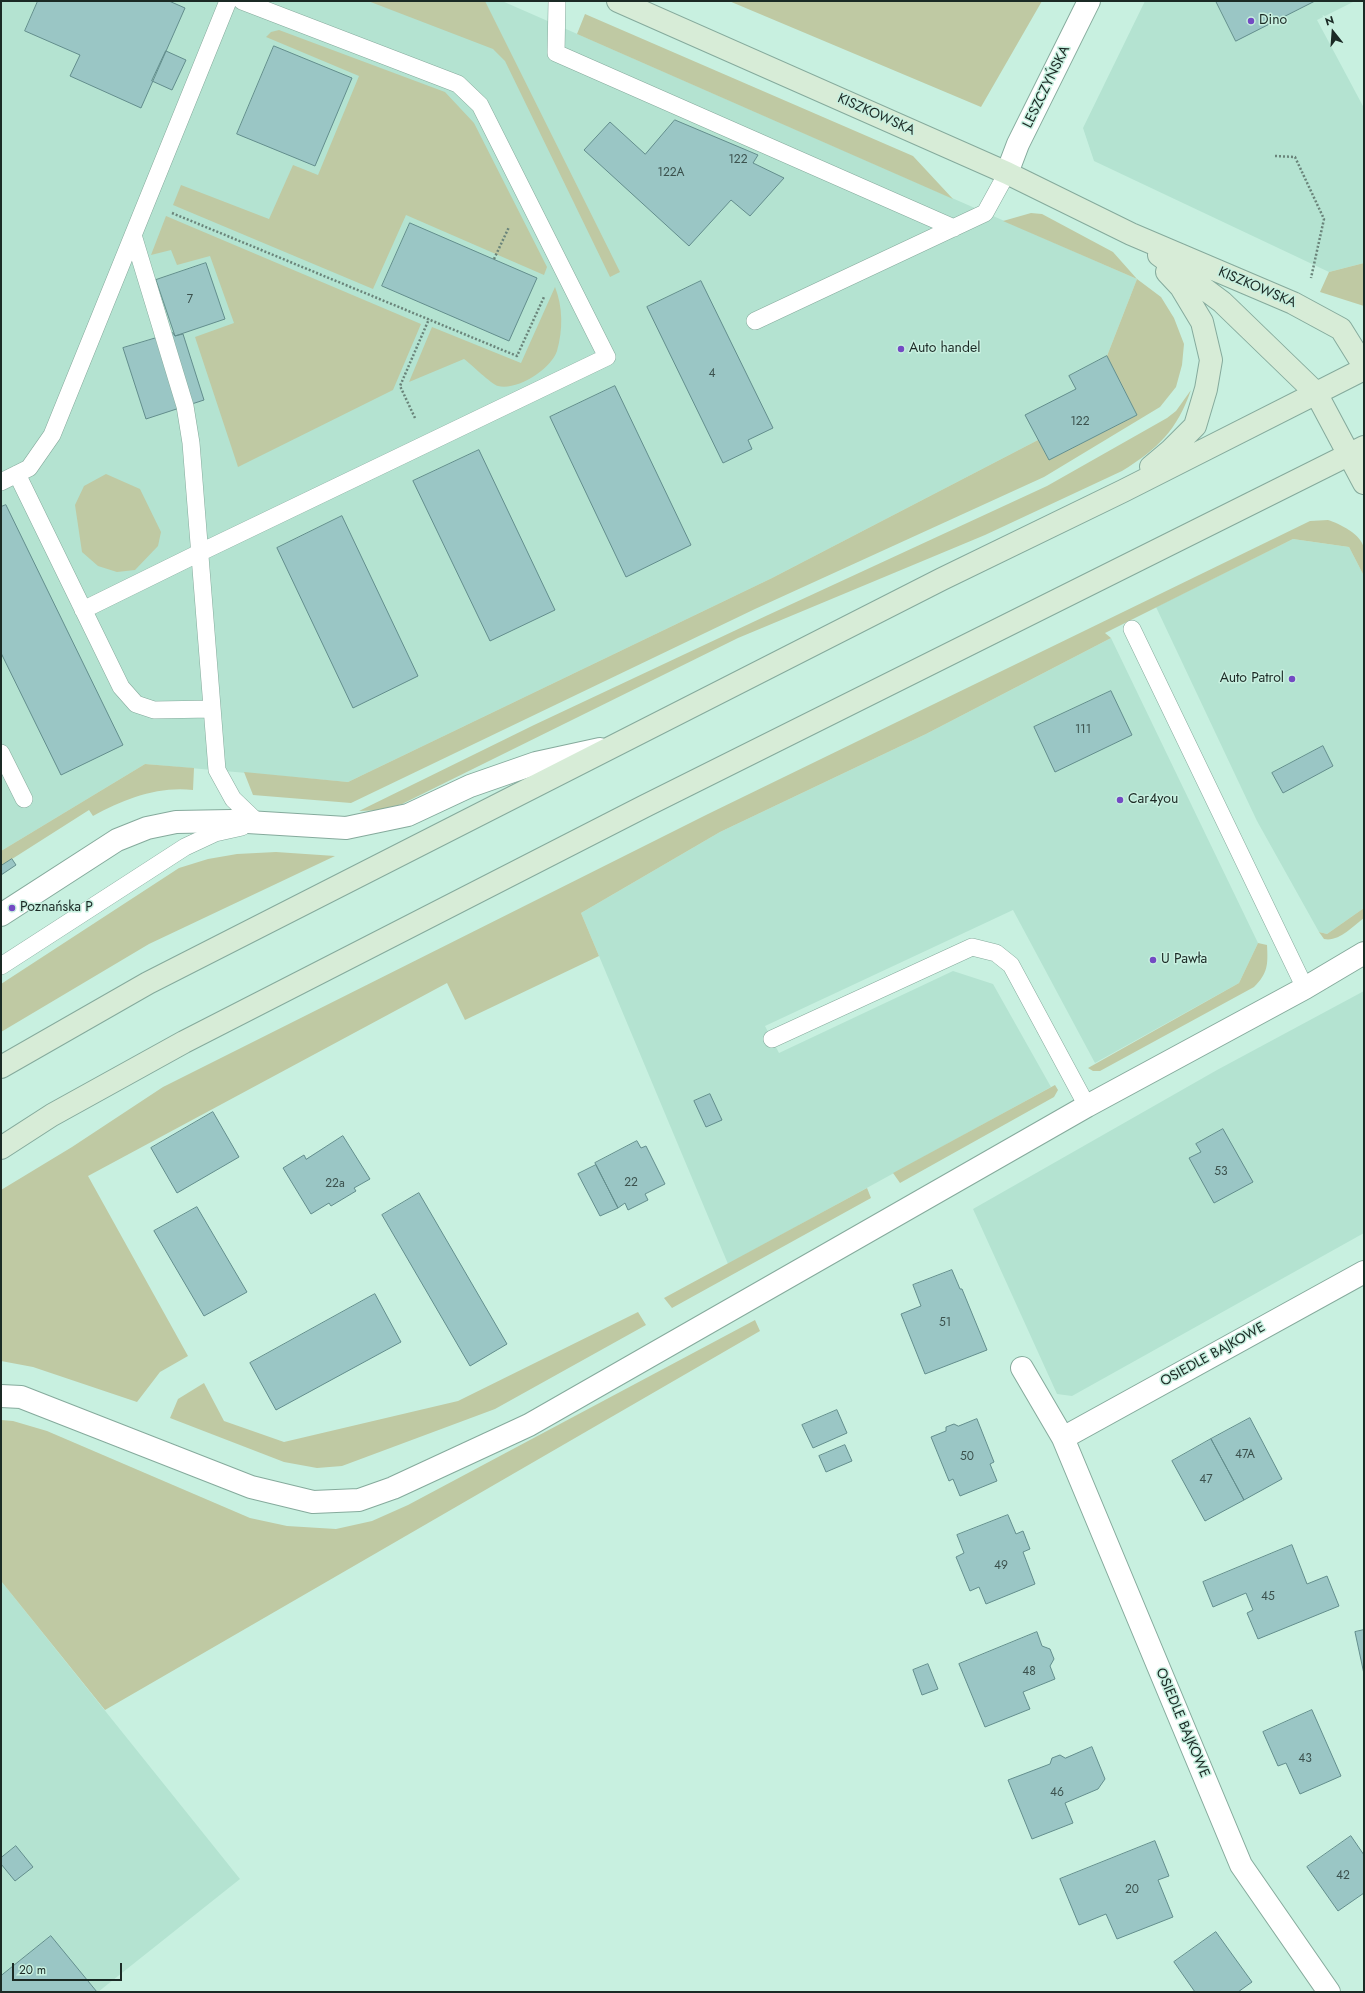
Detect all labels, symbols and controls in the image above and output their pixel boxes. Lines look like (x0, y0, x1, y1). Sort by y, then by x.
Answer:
north arrow (1313, 12, 1353, 52)
text: N (1323, 12, 1336, 29)
place label: Dino (1259, 13, 1287, 29)
marker: Dino (1246, 16, 1256, 26)
street label: LESZCZYŃSKA (1020, 43, 1074, 131)
street label: KISZKOWSKA (835, 90, 917, 140)
house number: 122 (728, 153, 748, 167)
house number: 122A (658, 166, 684, 180)
street label: KISZKOWSKA (1215, 264, 1299, 312)
house number: 7 (187, 293, 193, 307)
place label: Auto handel (909, 341, 980, 357)
marker: Auto handel (896, 344, 906, 354)
house number: 4 (709, 367, 715, 381)
house number: 122 (1070, 415, 1090, 429)
place label: Auto Patrol (1220, 671, 1284, 687)
marker: Auto Patrol (1287, 674, 1297, 684)
house number: 111 (1075, 723, 1091, 737)
place label: Car4you (1128, 792, 1178, 808)
marker: Car4you (1115, 795, 1125, 805)
place label: Poznańska P (20, 900, 93, 916)
marker: Poznańska P (7, 903, 17, 913)
place label: U Pawła (1161, 952, 1207, 968)
marker: U Pawła (1148, 955, 1158, 965)
house number: 53 (1214, 1165, 1228, 1179)
house number: 22 (624, 1176, 638, 1190)
house number: 22a (325, 1177, 345, 1191)
house number: 51 (939, 1316, 951, 1330)
street label: OSIEDLE BAJKOWE (1158, 1319, 1268, 1391)
house number: 47A (1235, 1448, 1255, 1462)
house number: 50 (960, 1450, 974, 1464)
house number: 47 (1199, 1473, 1213, 1487)
house number: 49 (994, 1559, 1008, 1573)
house number: 45 (1261, 1590, 1275, 1604)
house number: 48 (1022, 1665, 1036, 1679)
street label: OSIEDLE BAJKOWE (1151, 1666, 1213, 1780)
house number: 43 (1298, 1752, 1312, 1766)
house number: 46 (1050, 1786, 1064, 1800)
house number: 42 (1336, 1869, 1350, 1883)
house number: 20 (1125, 1883, 1139, 1897)
scale bar (14, 1955, 124, 1981)
text: 20 m (19, 1961, 46, 1979)

